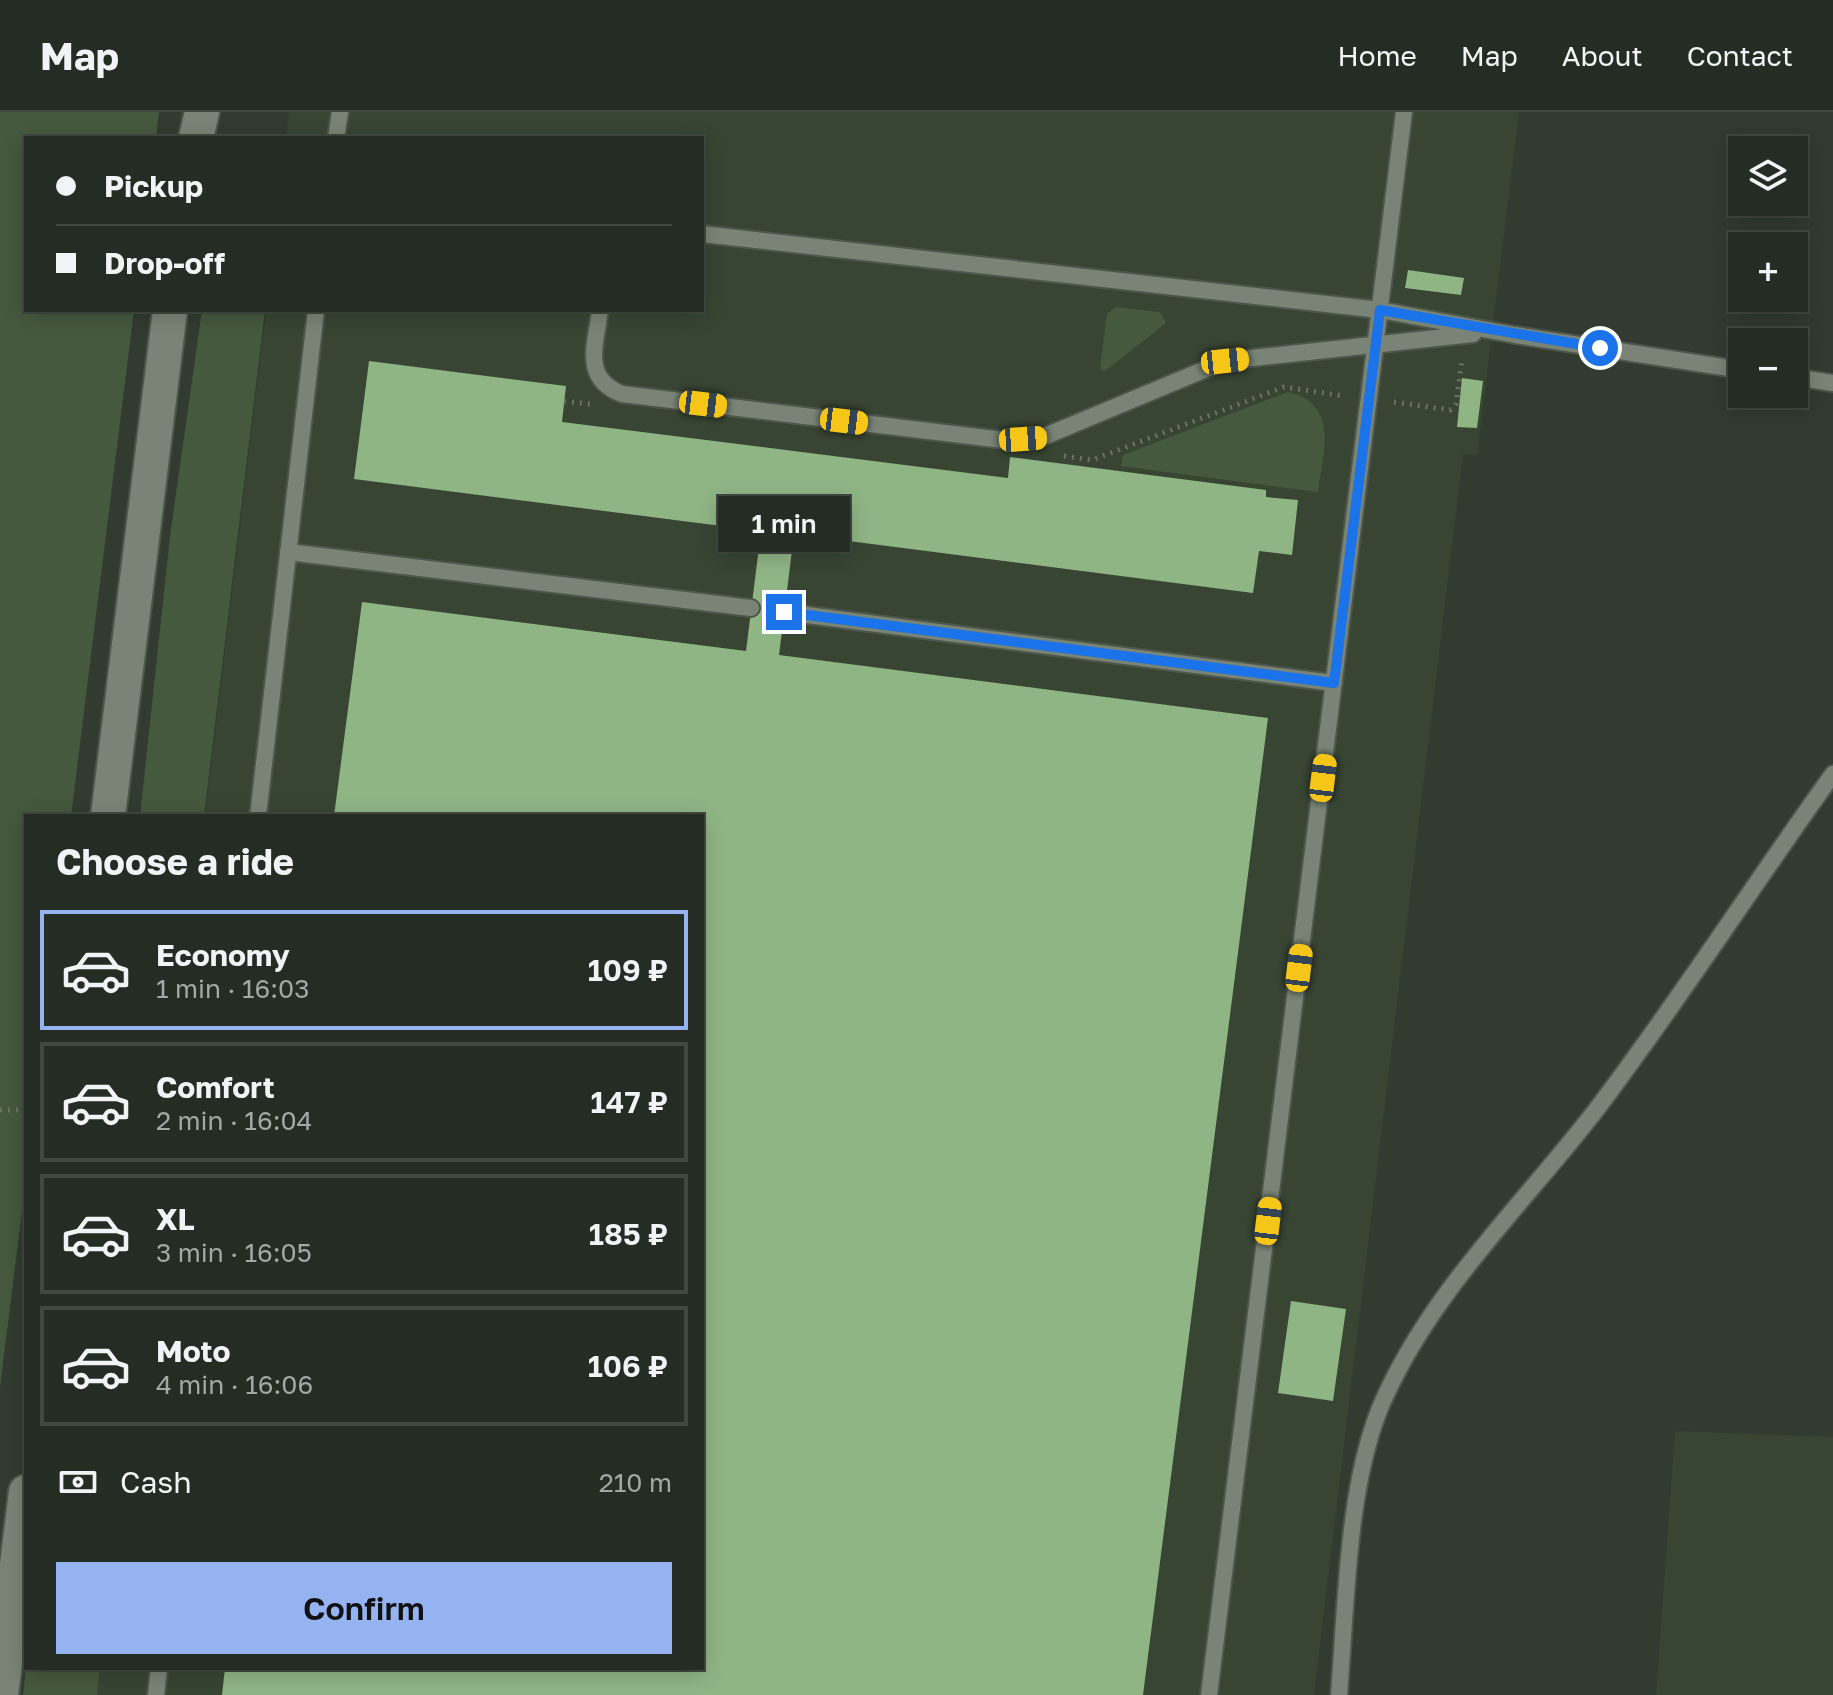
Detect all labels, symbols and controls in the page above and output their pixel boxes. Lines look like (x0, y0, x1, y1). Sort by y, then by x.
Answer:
text: Map (40, 33, 119, 78)
text: Home (1338, 39, 1417, 72)
text: Map (1461, 39, 1518, 72)
text: About (1562, 39, 1643, 72)
text: Contact (1687, 39, 1793, 72)
map controls (1728, 136, 1808, 408)
button: layers (1728, 136, 1808, 216)
text: Pickup (104, 168, 203, 204)
button: + (1728, 232, 1808, 312)
text: Drop-off (104, 245, 225, 281)
button: − (1728, 328, 1808, 408)
route start (1582, 330, 1618, 366)
car (1200, 347, 1250, 375)
car (678, 389, 728, 419)
car (819, 406, 869, 436)
car (998, 425, 1048, 453)
callout: 1 min (718, 496, 850, 552)
text: 1 min (751, 508, 817, 539)
route end (766, 594, 802, 630)
car (1308, 753, 1338, 803)
text: Choose a ride (56, 840, 294, 883)
icon: car (60, 934, 132, 1006)
text: Economy (156, 937, 290, 973)
car (1284, 943, 1314, 993)
text: 109 ₽ (588, 952, 668, 988)
text: 1 min · 16:03 (156, 973, 309, 1004)
icon: car (60, 1066, 132, 1138)
text: Comfort (156, 1069, 275, 1105)
text: 147 ₽ (591, 1084, 668, 1120)
text: 2 min · 16:04 (156, 1105, 312, 1136)
car (1253, 1196, 1283, 1246)
icon: car (60, 1198, 132, 1270)
text: XL (156, 1201, 195, 1237)
text: 185 ₽ (589, 1216, 668, 1252)
text: 3 min · 16:05 (156, 1237, 312, 1268)
icon: car (60, 1330, 132, 1402)
text: Moto (156, 1333, 231, 1369)
text: 106 ₽ (588, 1348, 668, 1384)
text: 4 min · 16:06 (156, 1369, 313, 1400)
icon: cash (56, 1460, 100, 1504)
text: Cash (120, 1464, 192, 1500)
text: 210 m (599, 1467, 672, 1498)
button: Confirm (56, 1562, 672, 1654)

